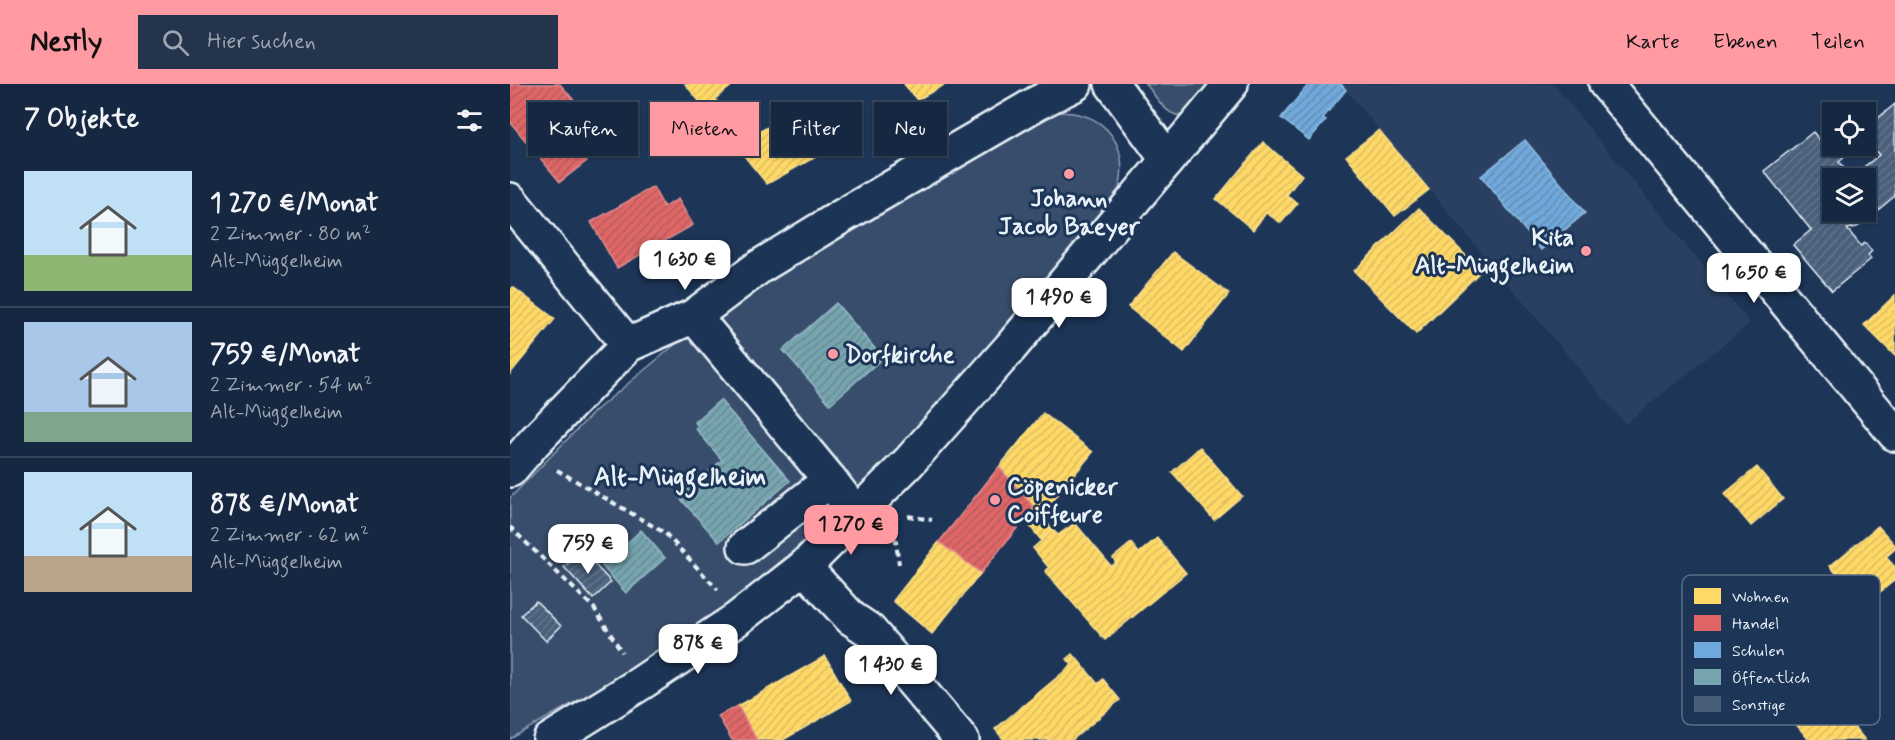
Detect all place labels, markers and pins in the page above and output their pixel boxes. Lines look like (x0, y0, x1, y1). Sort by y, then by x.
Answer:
marker: Johann Jacob Baeyer (1062, 167, 1076, 181)
place label: Johann Jacob Baeyer (998, 184, 1141, 243)
place label: Kita Alt-Müggelheim (1415, 223, 1574, 285)
pin: 1 630 € (630, 240, 740, 291)
marker: Kita Alt-Müggelheim (1579, 244, 1593, 258)
pin: 1 650 € (1699, 253, 1809, 304)
pin: 1 490 € (1004, 278, 1114, 329)
place label: Dorfkirche (845, 340, 955, 371)
marker: Dorfkirche (826, 347, 840, 361)
place label: Cöpenicker Coiffeure (1007, 472, 1119, 531)
marker: Cöpenicker Coiffeure (988, 493, 1002, 507)
pin: 1 270 € (796, 505, 906, 556)
pin: 759 € (546, 524, 630, 575)
pin: 878 € (656, 624, 740, 675)
pin: 1 430 € (836, 645, 946, 696)

